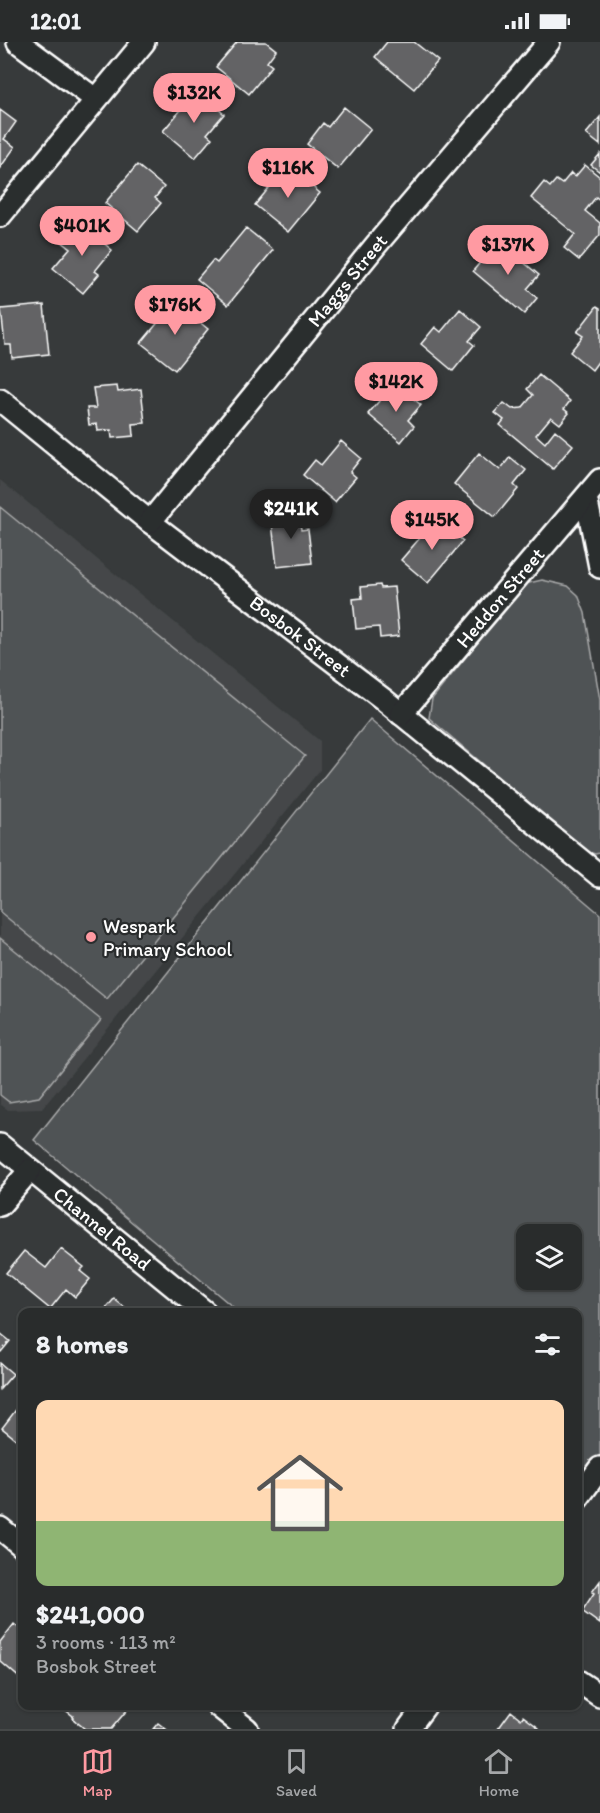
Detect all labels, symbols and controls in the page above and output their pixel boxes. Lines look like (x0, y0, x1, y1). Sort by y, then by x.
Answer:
text: 12:01 (30, 8, 81, 35)
pin: $132K (152, 73, 236, 124)
text: $132K (167, 80, 221, 104)
pin: $116K (246, 148, 330, 199)
text: $116K (262, 155, 314, 179)
pin: $401K (40, 206, 124, 257)
text: $401K (54, 213, 110, 237)
pin: $137K (466, 225, 550, 276)
street label: Maggs Street (302, 229, 392, 332)
text: $137K (481, 232, 535, 256)
pin: $176K (133, 285, 217, 336)
text: $176K (149, 292, 201, 316)
pin: $142K (354, 362, 438, 413)
text: $142K (369, 369, 423, 393)
pin: $241K (249, 489, 333, 540)
text: $241K (264, 496, 318, 520)
pin: $145K (390, 500, 474, 551)
text: $145K (405, 507, 459, 531)
street label: Heddon Street (451, 542, 549, 653)
street label: Bosbok Street (245, 590, 355, 682)
place label: Wespark Primary School (103, 914, 233, 961)
marker: Wespark Primary School (84, 930, 98, 944)
street label: Channel Road (49, 1181, 156, 1275)
map controls (516, 1224, 582, 1290)
button: layers (516, 1224, 582, 1290)
text: 8 homes (36, 1328, 128, 1360)
icon: filters (531, 1328, 564, 1361)
icon: home (246, 1439, 354, 1547)
text: $241,000 (36, 1598, 145, 1630)
text: 3 rooms · 113 m² (36, 1630, 176, 1654)
text: Bosbok Street (36, 1654, 156, 1678)
tab: Map (81, 1745, 114, 1800)
tab: Saved (276, 1745, 317, 1800)
tab: Home (479, 1745, 519, 1800)

